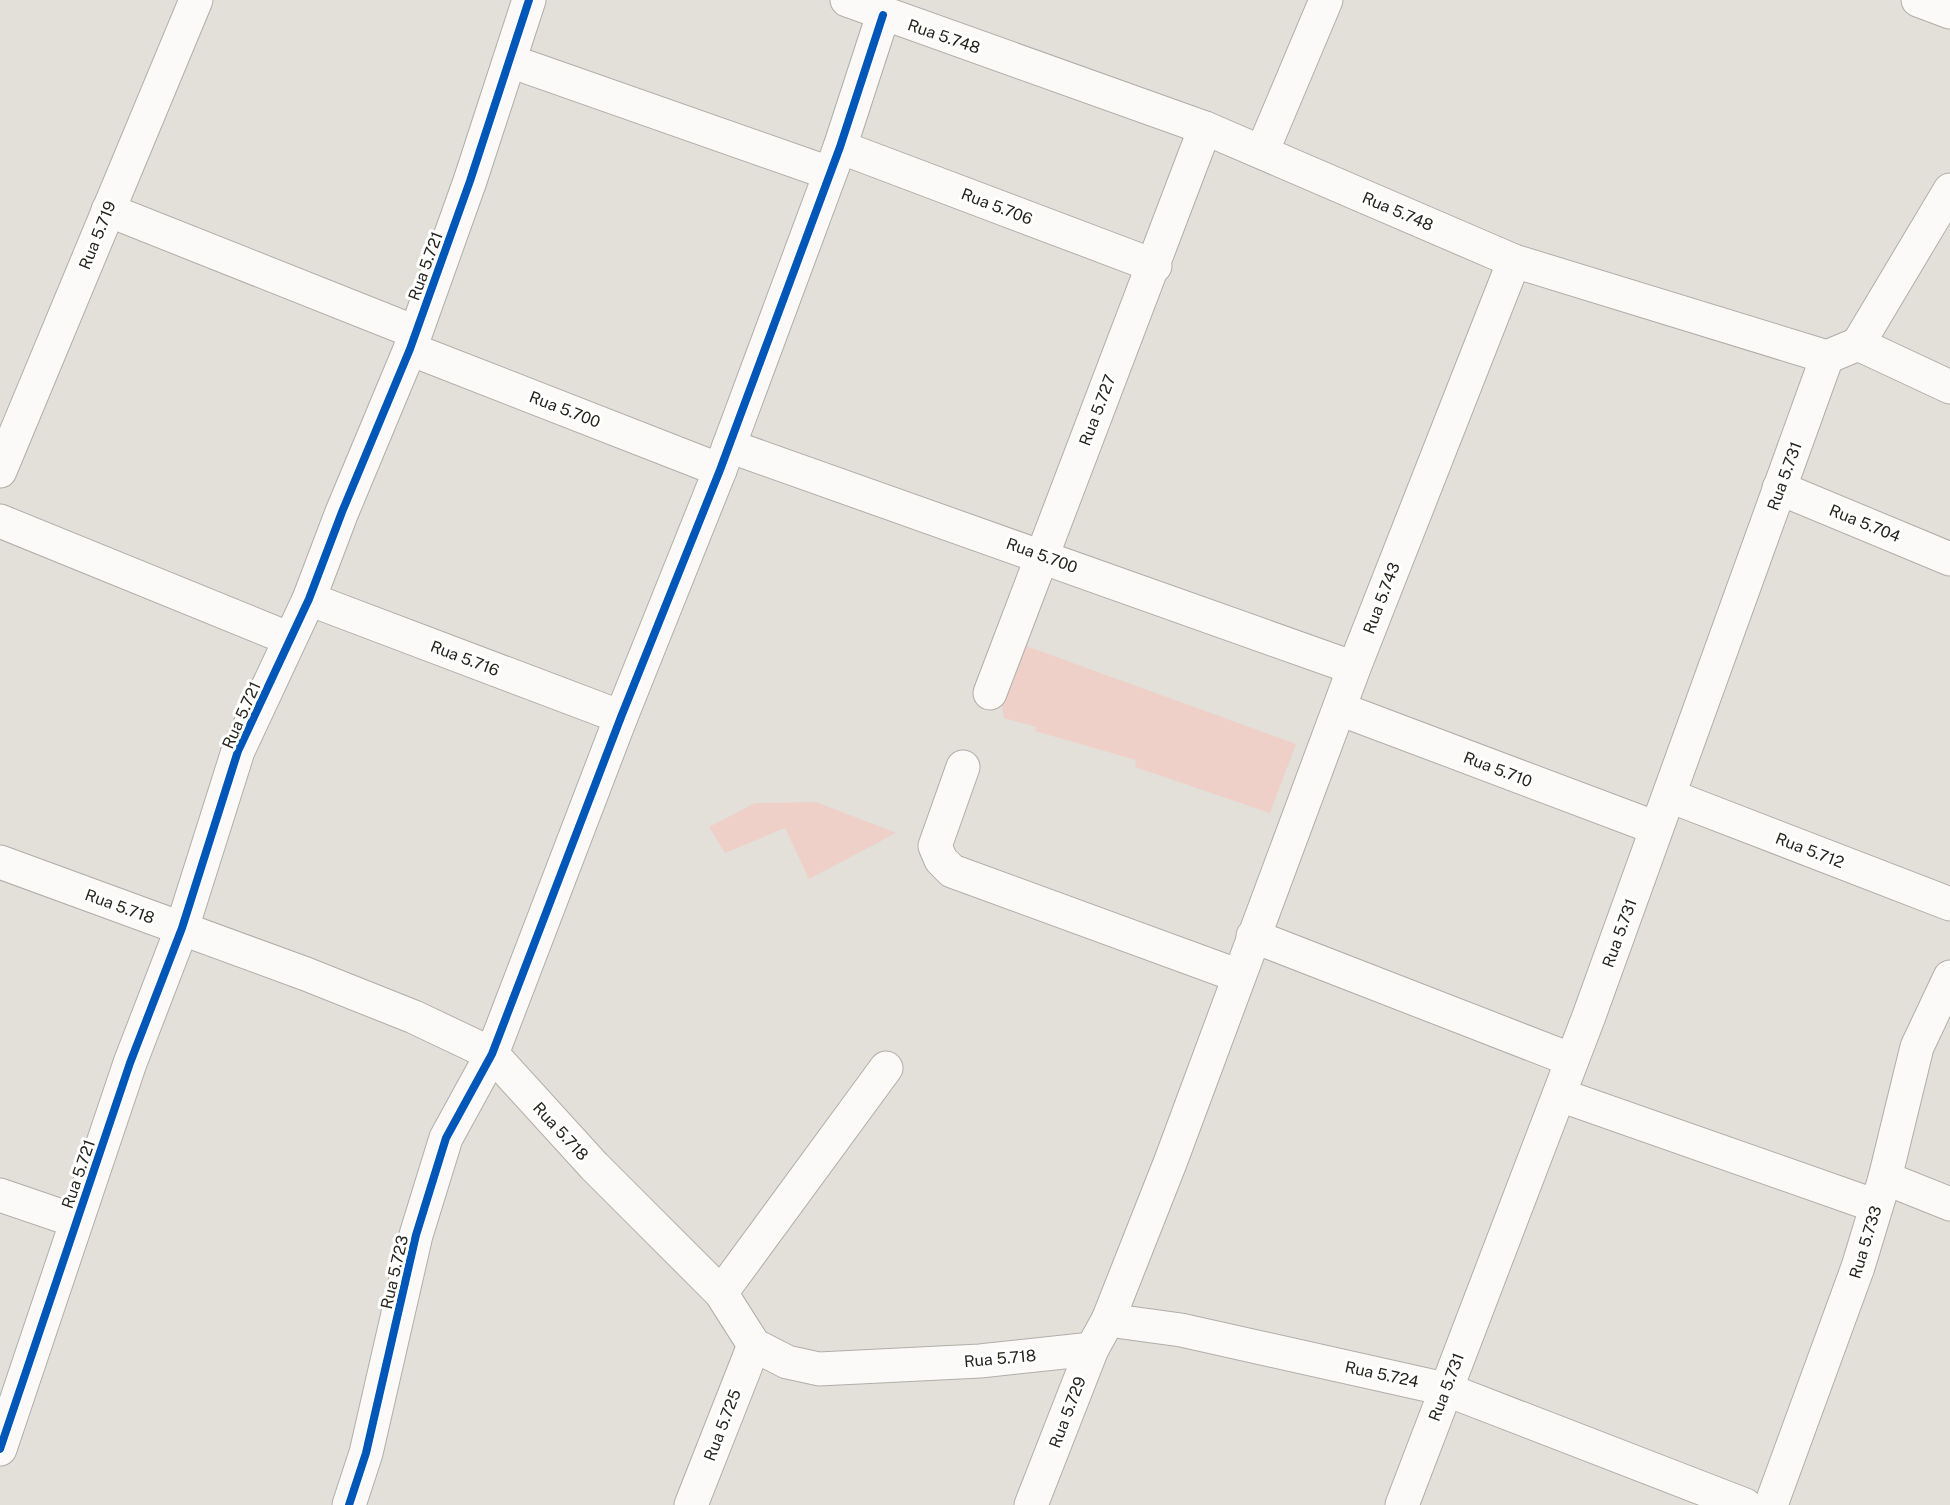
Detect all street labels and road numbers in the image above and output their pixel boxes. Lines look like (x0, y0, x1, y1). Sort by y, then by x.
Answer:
street label: Rua 5.748 (905, 15, 983, 58)
street label: Rua 5.706 (959, 184, 1035, 229)
street label: Rua 5.748 (1359, 188, 1436, 235)
street label: Rua 5.719 (75, 198, 120, 272)
street label: Rua 5.721 (404, 229, 447, 303)
street label: Rua 5.727 (1075, 372, 1120, 448)
street label: Rua 5.700 (527, 387, 603, 432)
street label: Rua 5.731 (1763, 439, 1806, 513)
street label: Rua 5.704 (1827, 501, 1903, 546)
street label: Rua 5.700 (1004, 534, 1080, 577)
street label: Rua 5.743 (1359, 560, 1404, 637)
street label: Rua 5.716 (428, 637, 502, 680)
street label: Rua 5.721 (218, 679, 265, 752)
street label: Rua 5.710 (1461, 748, 1535, 791)
street label: Rua 5.712 (1773, 829, 1847, 872)
street label: Rua 5.718 (82, 885, 157, 928)
street label: Rua 5.731 (1598, 896, 1641, 970)
street label: Rua 5.718 (529, 1098, 592, 1164)
street label: Rua 5.721 (58, 1137, 99, 1211)
street label: Rua 5.733 (1845, 1203, 1886, 1281)
street label: Rua 5.723 (377, 1233, 412, 1311)
street label: Rua 5.718 (963, 1346, 1037, 1371)
street label: Rua 5.731 (1425, 1350, 1468, 1424)
street label: Rua 5.724 (1343, 1357, 1421, 1392)
street label: Rua 5.729 (1045, 1374, 1090, 1451)
street label: Rua 5.725 (700, 1387, 745, 1464)

